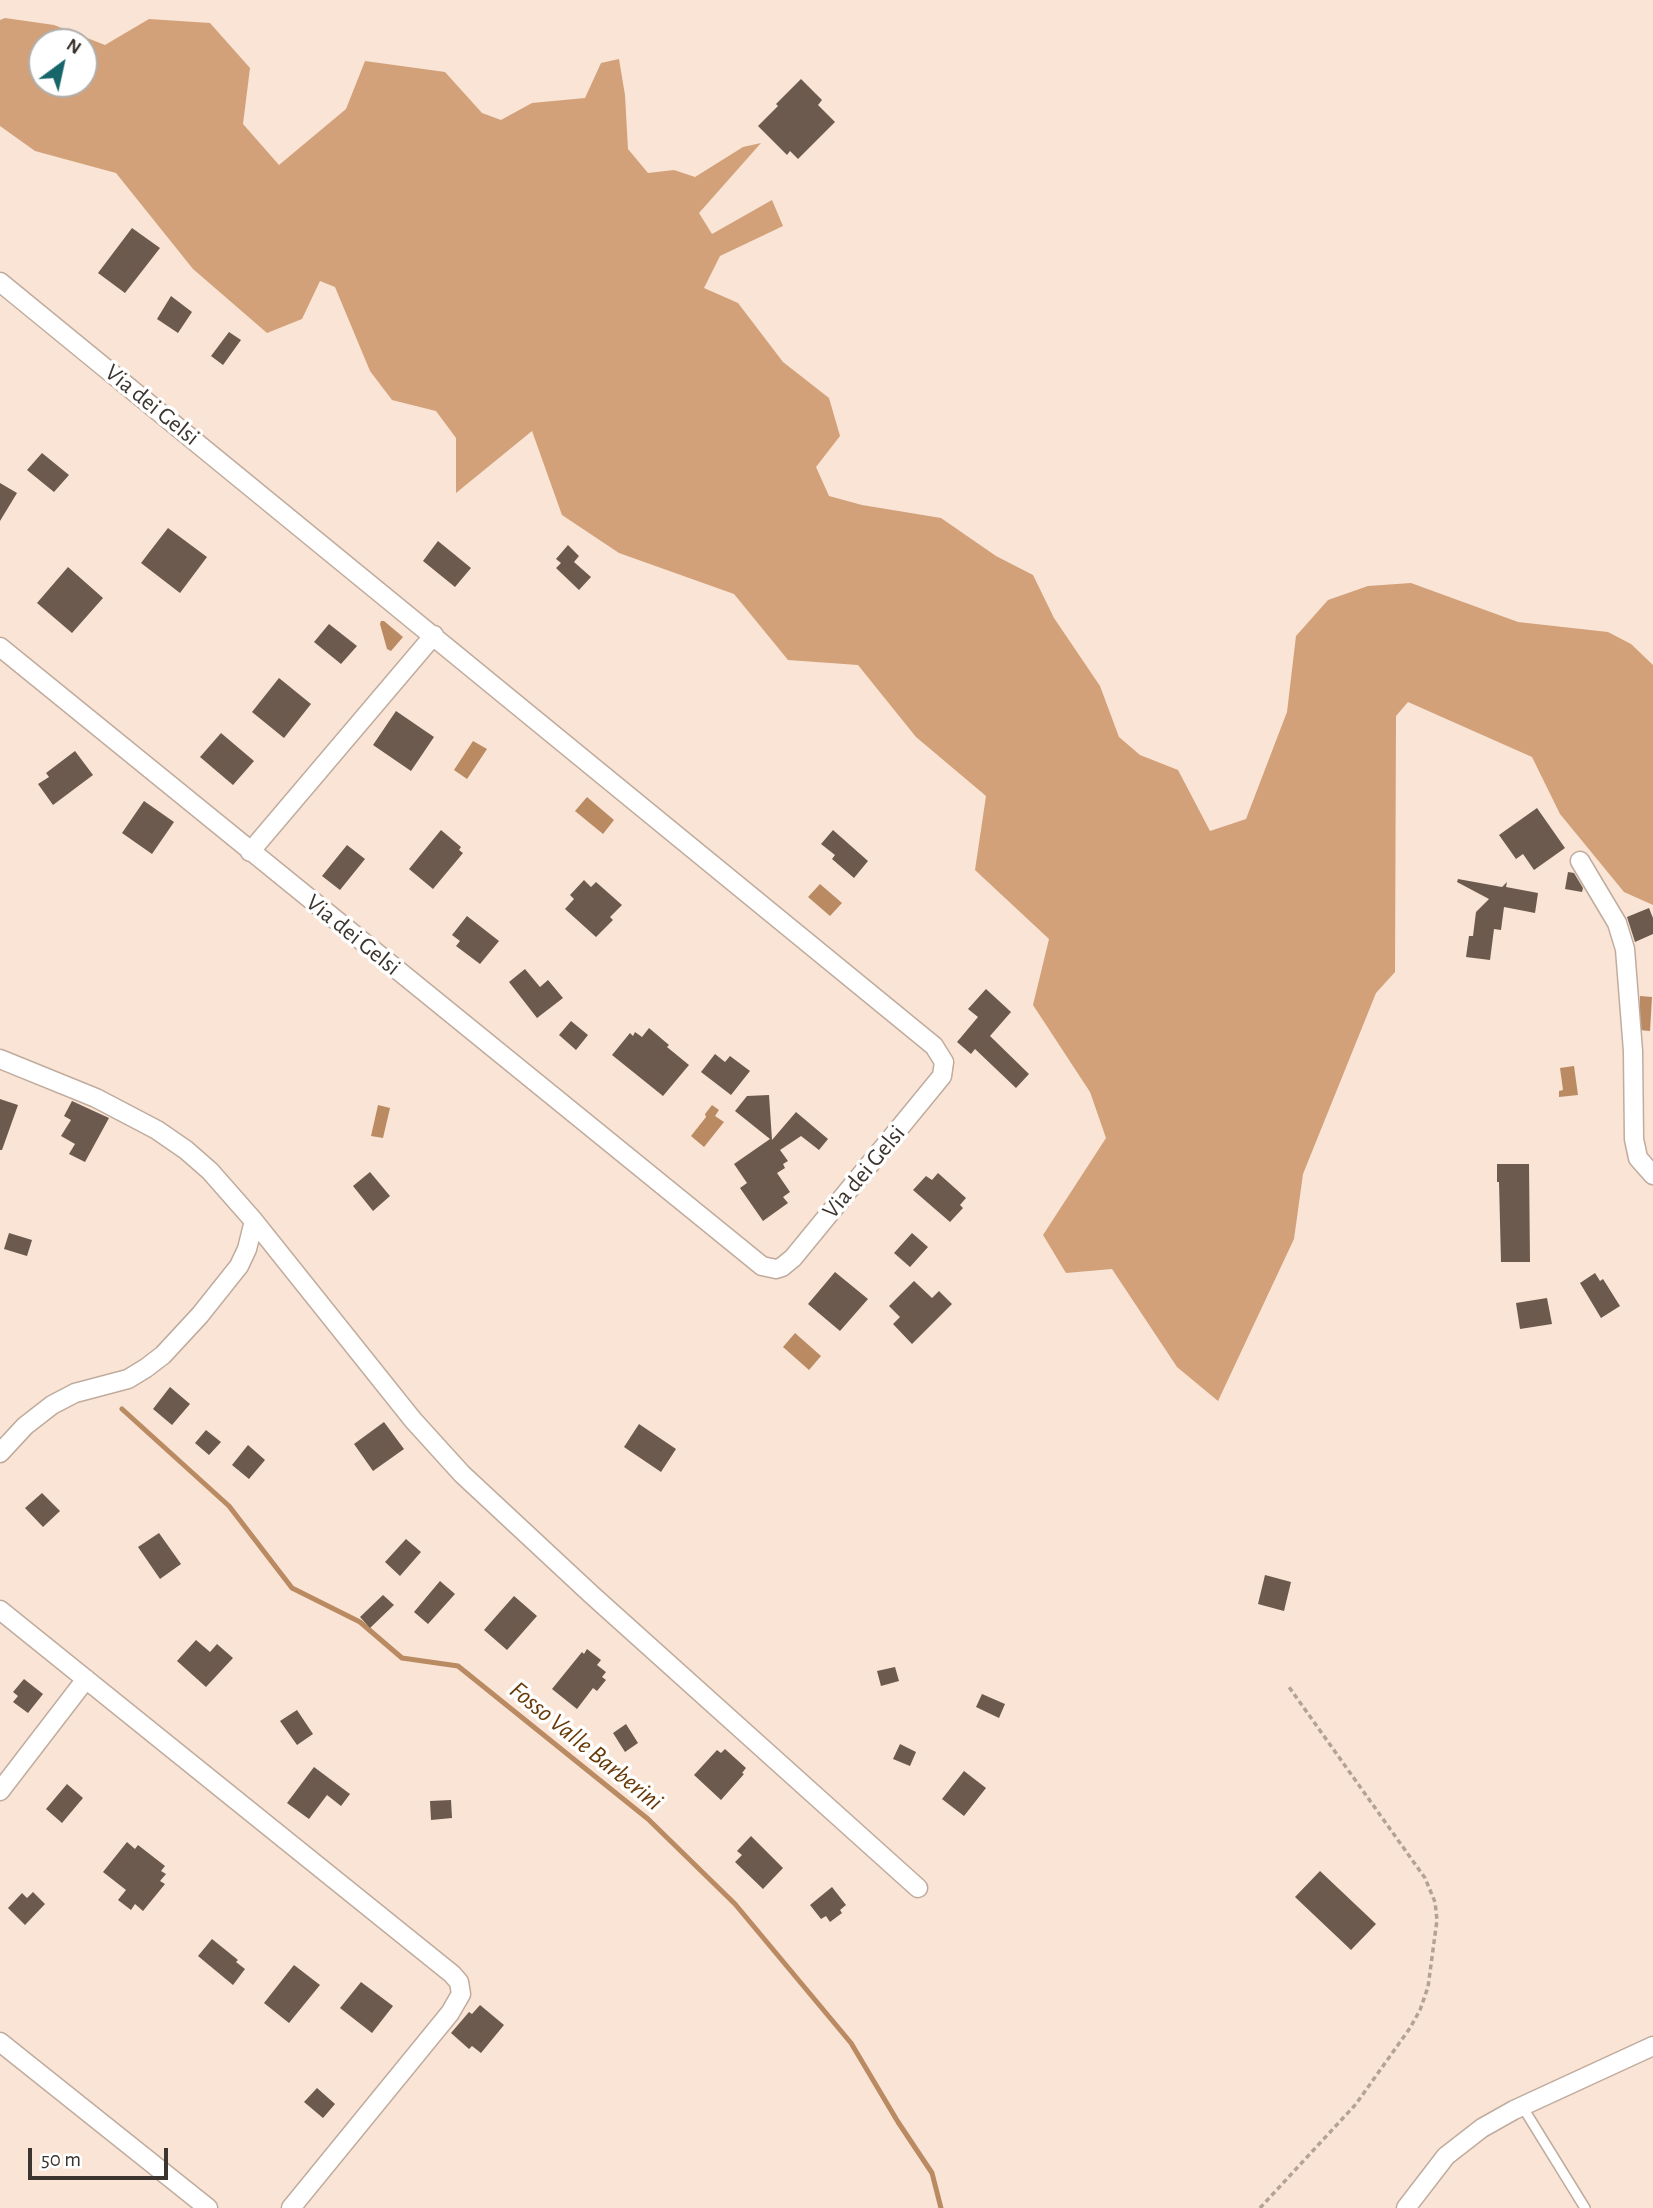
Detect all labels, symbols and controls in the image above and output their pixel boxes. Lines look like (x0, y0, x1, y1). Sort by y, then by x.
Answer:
north arrow (28, 28, 98, 98)
text: N (63, 35, 84, 58)
street label: Via dei Gelsi (99, 358, 205, 452)
street label: Via dei Gelsi (300, 888, 406, 982)
street label: Via dei Gelsi (817, 1119, 911, 1225)
water label: Fosso Valle Barberini (503, 1675, 669, 1817)
scale bar (32, 2134, 172, 2178)
text: 50 m (41, 2149, 81, 2170)

